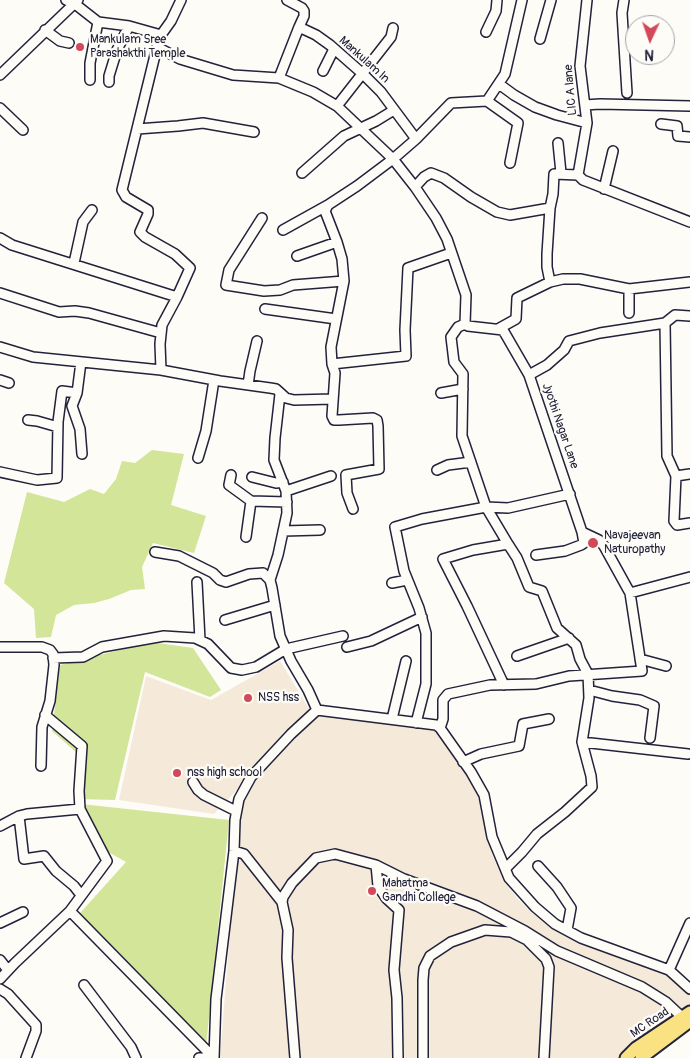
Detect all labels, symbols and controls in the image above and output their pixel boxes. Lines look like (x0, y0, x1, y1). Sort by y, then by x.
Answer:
north arrow (625, 15, 675, 65)
place label: Mankulam Sree Parashakthi Temple (90, 33, 185, 61)
street label: Mankulam ln (336, 34, 392, 86)
marker: Mankulam Sree Parashakthi Temple (74, 41, 86, 53)
text: N (644, 46, 654, 63)
street label: LIC A lane (562, 64, 580, 116)
street label: Jyothi Nagar Lane (539, 381, 581, 471)
place label: Navajeevan Naturopathy (604, 529, 665, 557)
marker: Navajeevan Naturopathy (586, 536, 600, 550)
place label: NSS hss (258, 691, 299, 705)
marker: NSS hss (242, 692, 254, 704)
place label: nss high school (187, 766, 262, 780)
marker: nss high school (171, 767, 183, 779)
place label: Mahatma Gandhi College (382, 877, 456, 905)
marker: Mahatma Gandhi College (366, 885, 378, 897)
street label: MC Road (628, 1005, 672, 1041)

